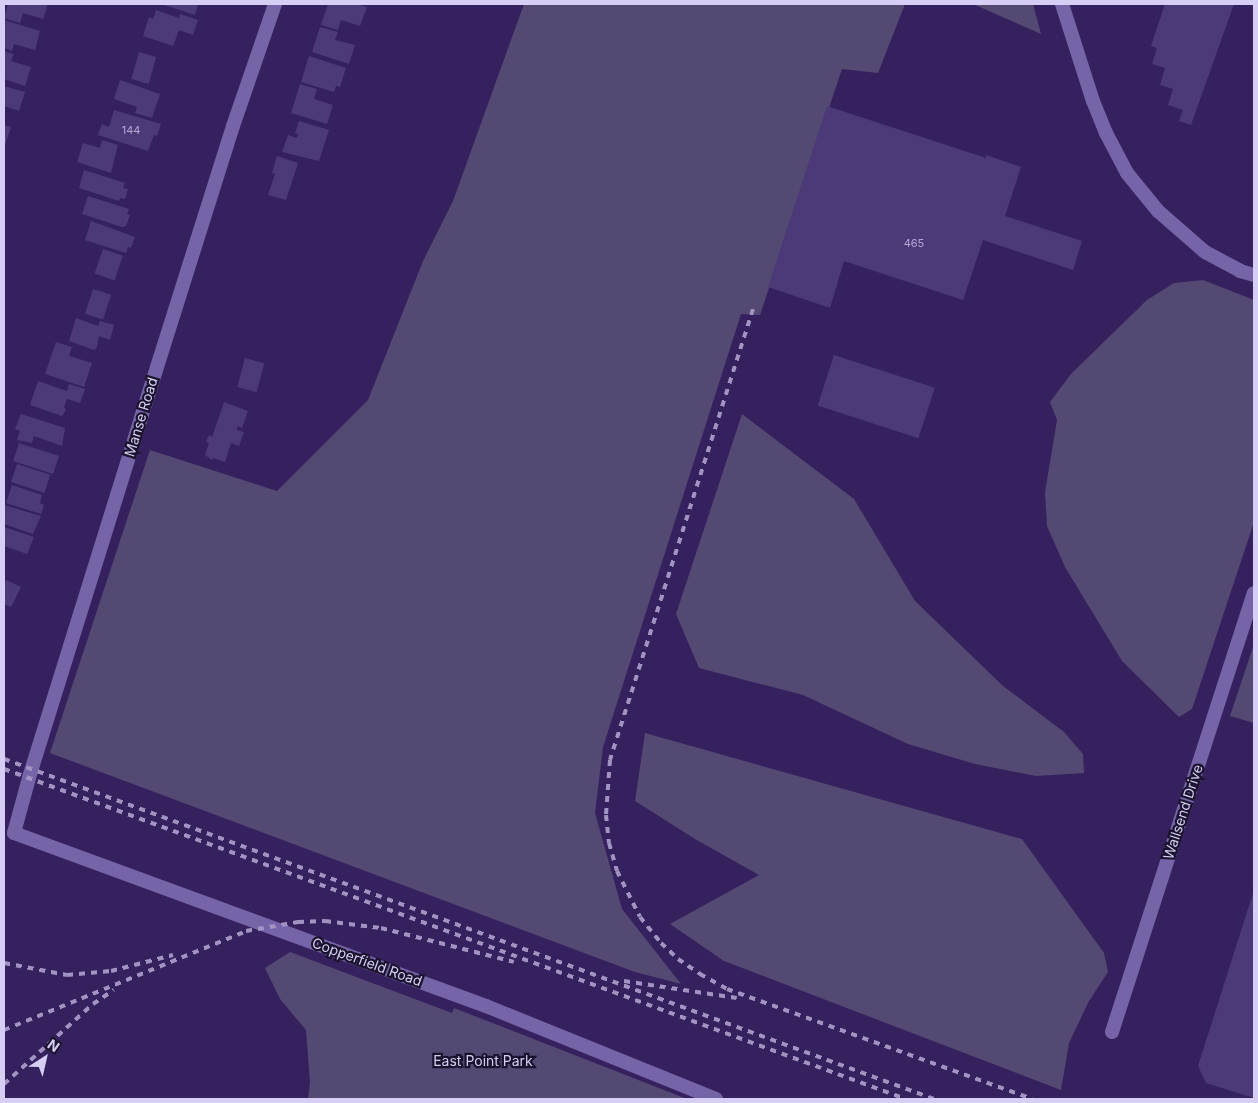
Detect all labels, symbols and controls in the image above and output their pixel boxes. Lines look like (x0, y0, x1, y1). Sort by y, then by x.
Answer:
house number: 144 (122, 123, 140, 137)
house number: 465 (904, 236, 924, 250)
street label: Manse Road (121, 375, 161, 459)
street label: Wallsend Drive (1160, 762, 1206, 862)
street label: Copperfield Road (310, 934, 424, 990)
north arrow (20, 1033, 70, 1083)
text: N (45, 1035, 63, 1055)
park label: East Point Park (433, 1053, 533, 1069)

